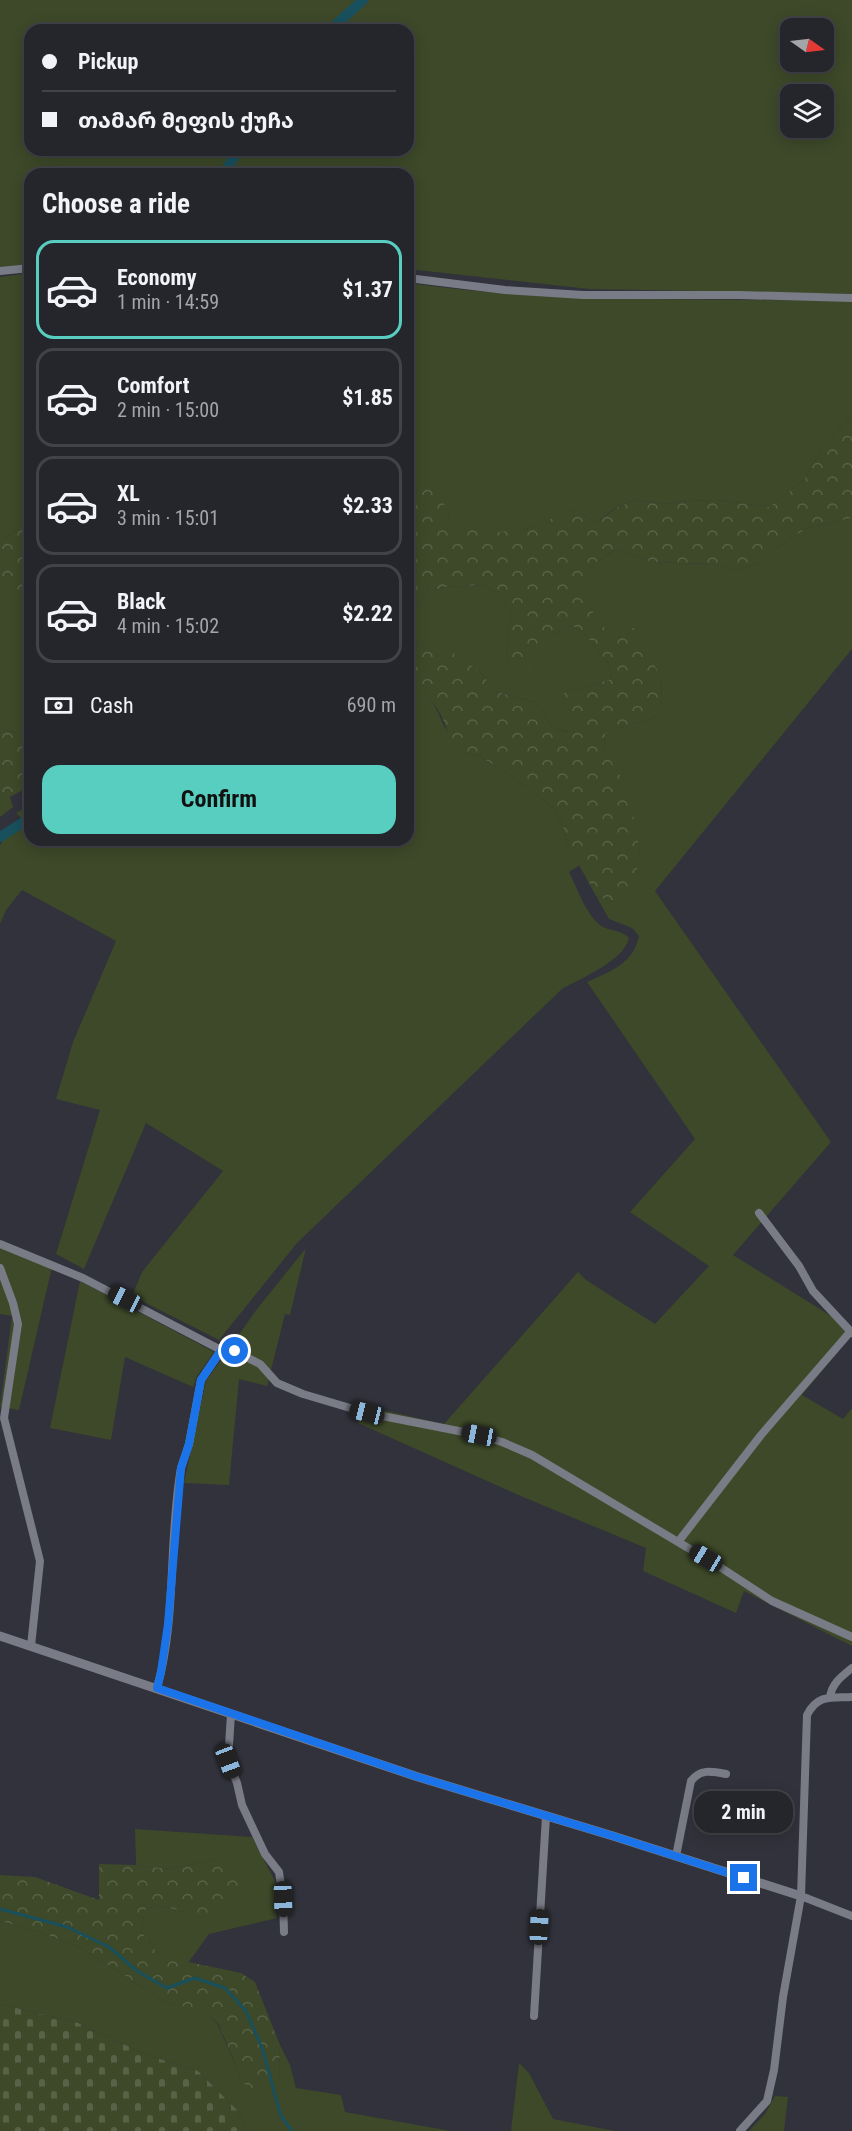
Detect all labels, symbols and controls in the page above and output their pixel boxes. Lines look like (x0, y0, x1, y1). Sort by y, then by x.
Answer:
north arrow (780, 18, 834, 72)
map controls (780, 18, 834, 138)
text: Pickup (78, 49, 138, 74)
button: layers (780, 84, 834, 138)
text: თამარ მეფის ქუჩა (78, 108, 294, 133)
text: Choose a ride (42, 188, 190, 220)
icon: car (45, 263, 99, 317)
text: Economy (117, 265, 197, 290)
text: $1.37 (342, 277, 393, 302)
text: 1 min · 14:59 (117, 290, 219, 314)
icon: car (45, 371, 99, 425)
text: Comfort (117, 373, 190, 398)
text: $1.85 (342, 385, 393, 410)
text: 2 min · 15:00 (117, 398, 219, 422)
icon: car (45, 479, 99, 533)
text: XL (117, 481, 140, 506)
text: $2.33 (342, 493, 393, 518)
text: 3 min · 15:01 (117, 506, 219, 530)
icon: car (45, 587, 99, 641)
text: Black (117, 589, 166, 614)
text: $2.22 (342, 601, 393, 626)
text: 4 min · 15:02 (117, 614, 219, 638)
icon: cash (42, 689, 75, 722)
text: Cash (90, 693, 134, 718)
text: 690 m (347, 693, 396, 717)
button: Confirm (42, 765, 396, 834)
car (105, 1283, 145, 1315)
route start (221, 1337, 248, 1364)
car (347, 1400, 387, 1426)
car (460, 1423, 498, 1447)
car (686, 1541, 726, 1575)
car (213, 1741, 243, 1781)
callout: 2 min (694, 1791, 794, 1833)
text: 2 min (721, 1800, 766, 1824)
route end (730, 1864, 757, 1891)
car (273, 1881, 293, 1917)
car (529, 1909, 549, 1945)

